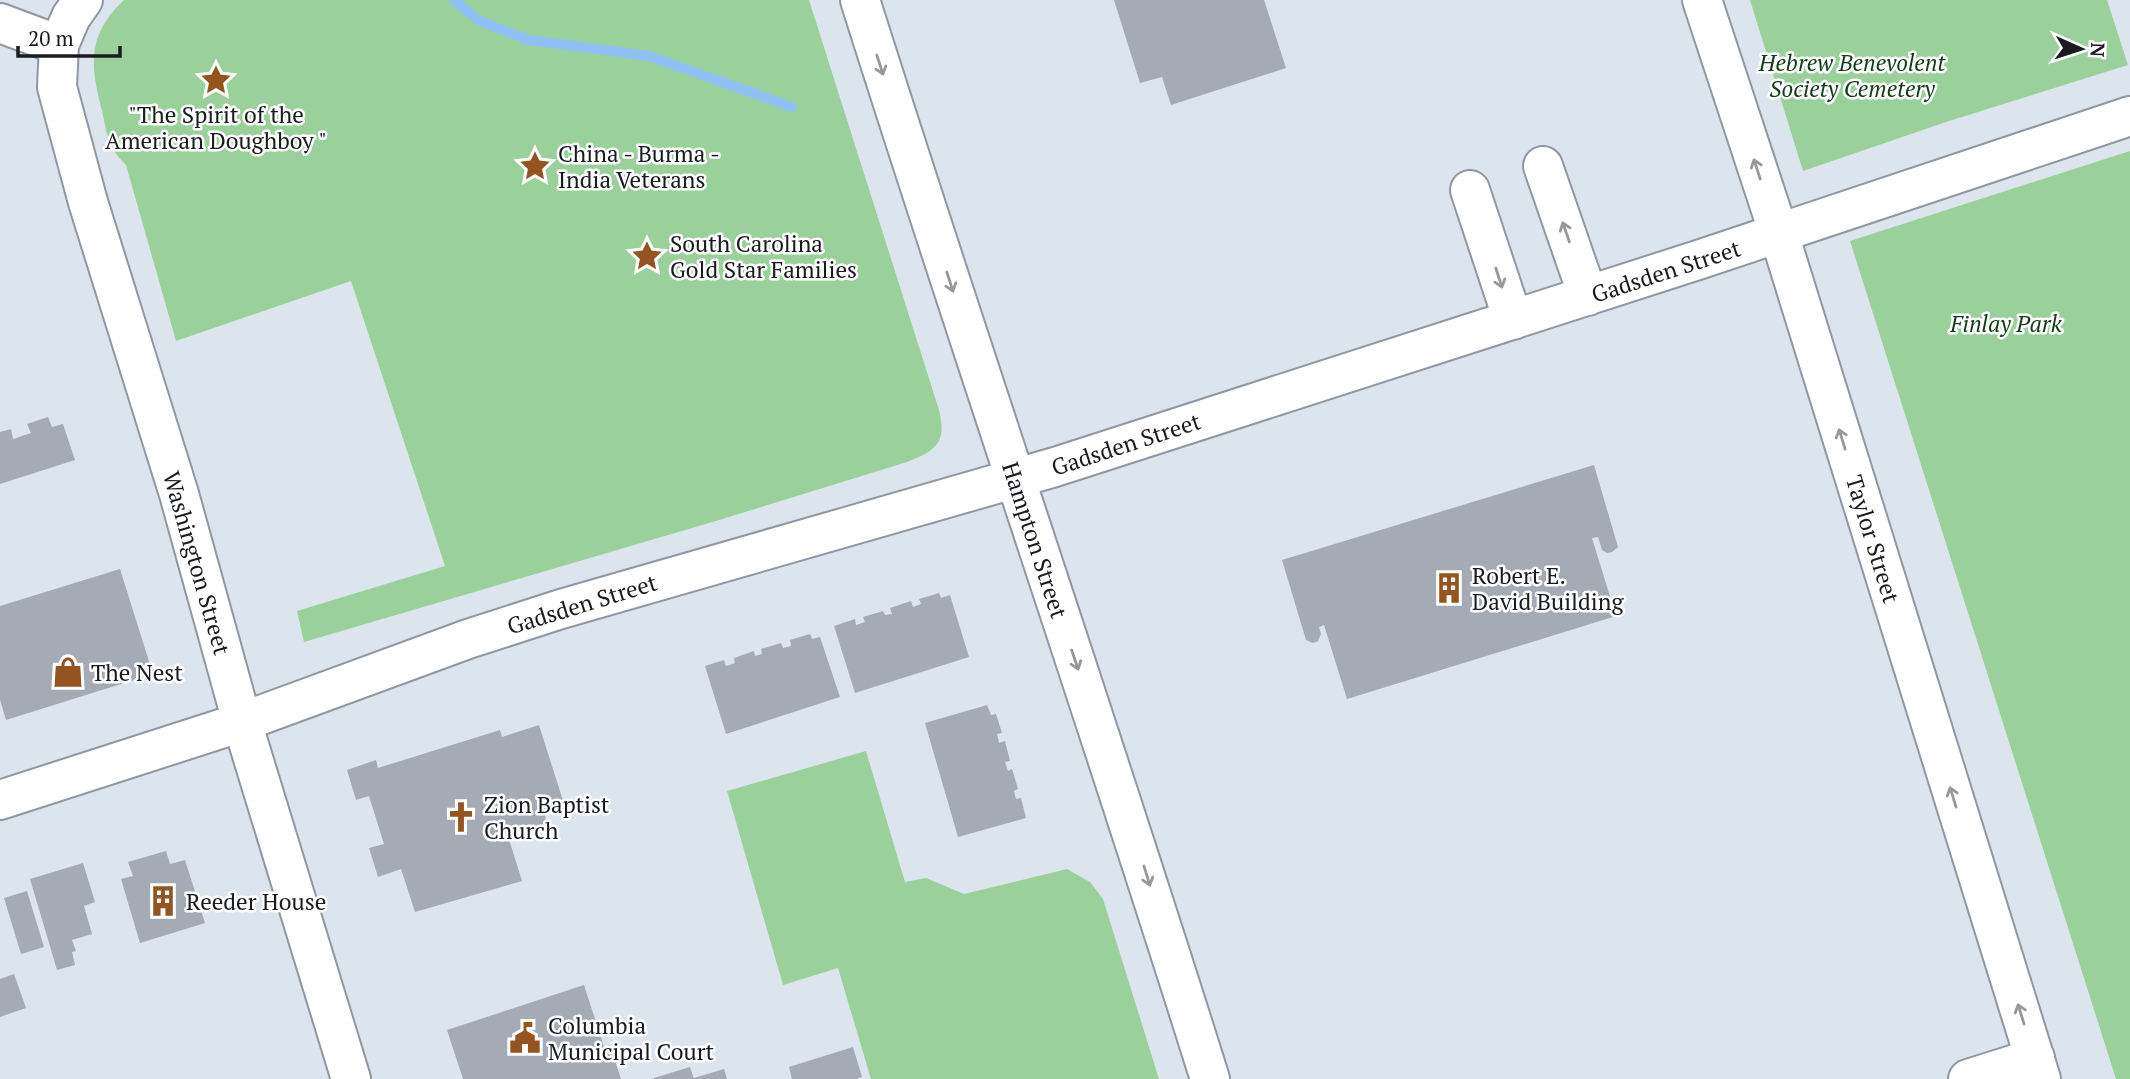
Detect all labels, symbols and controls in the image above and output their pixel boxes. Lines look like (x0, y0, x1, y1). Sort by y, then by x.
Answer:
scale bar (18, 14, 119, 58)
north arrow (2046, 14, 2116, 84)
text: 20 m (28, 24, 74, 52)
text: N (2086, 42, 2111, 58)
park label: Hebrew Benevolent Society Cemetery (1758, 47, 1946, 104)
one-way arrow (875, 54, 888, 76)
place icon: "The Spirit of the American Doughboy " (199, 63, 233, 97)
place label: "The Spirit of the American Doughboy " (105, 99, 327, 156)
place label: China - Burma - India Veterans (558, 138, 720, 195)
place icon: China - Burma - India Veterans (518, 149, 552, 183)
one-way arrow (1750, 158, 1763, 180)
one-way arrow (1559, 221, 1571, 243)
place label: South Carolina Gold Star Families (670, 228, 857, 285)
street label: Gadsden Street (1587, 232, 1745, 310)
place icon: South Carolina Gold Star Families (630, 239, 664, 273)
one-way arrow (1493, 267, 1506, 289)
one-way arrow (945, 270, 957, 292)
park label: Finlay Park (1949, 308, 2063, 339)
street label: Gadsden Street (1047, 405, 1205, 483)
one-way arrow (1835, 428, 1848, 450)
street label: Hampton Street (995, 458, 1075, 623)
street label: Washington Street (156, 468, 238, 659)
street label: Taylor Street (1839, 471, 1907, 607)
place label: Robert E. David Building (1472, 560, 1624, 617)
street label: Gadsden Street (503, 566, 661, 641)
building icon: Robert E. David Building (1432, 571, 1466, 605)
one-way arrow (1070, 649, 1082, 671)
shop icon: The Nest (51, 655, 85, 689)
place label: The Nest (91, 657, 183, 688)
one-way arrow (1946, 786, 1959, 808)
place label: Zion Baptist Church (484, 789, 610, 846)
church icon: Zion Baptist Church (444, 800, 478, 834)
one-way arrow (1141, 865, 1154, 887)
building icon: Reeder House (146, 884, 180, 918)
place label: Reeder House (186, 886, 326, 917)
one-way arrow (2014, 1003, 2027, 1025)
place label: Columbia Municipal Court (548, 1010, 715, 1067)
public building icon: Columbia Municipal Court (508, 1021, 542, 1055)

